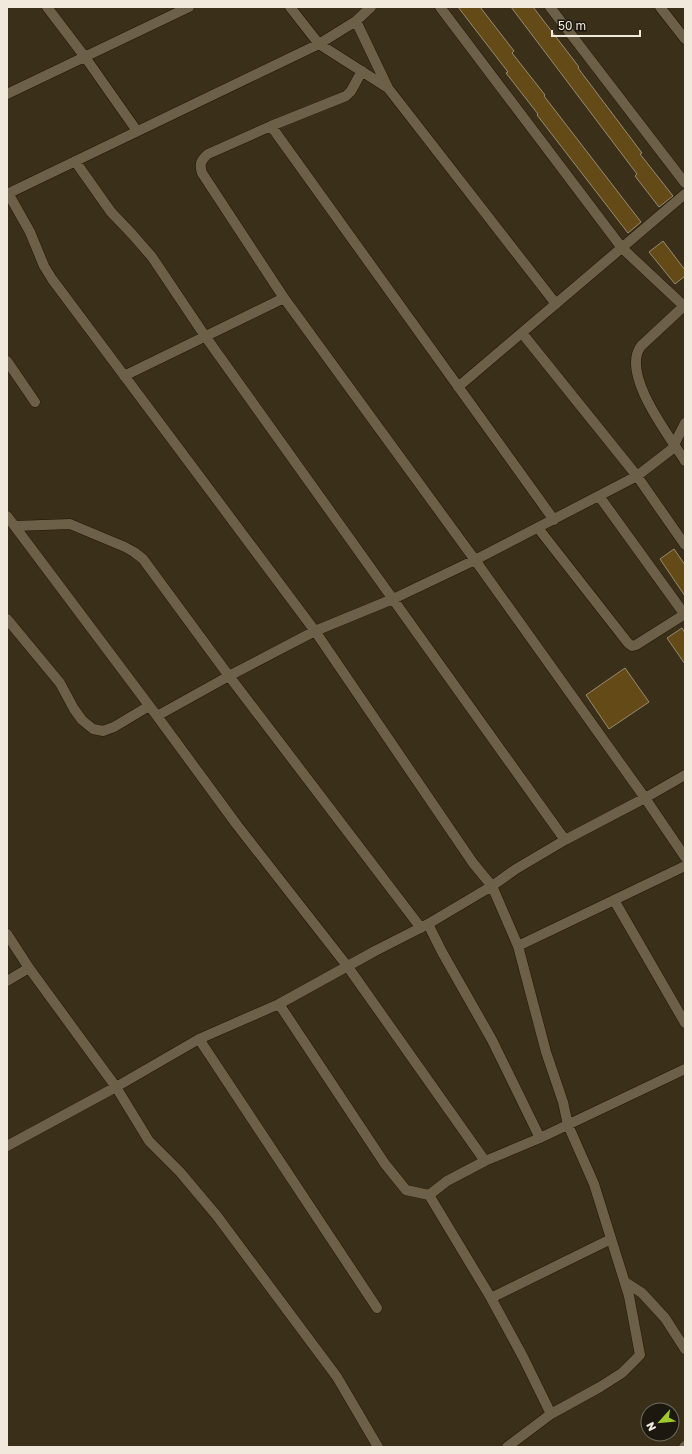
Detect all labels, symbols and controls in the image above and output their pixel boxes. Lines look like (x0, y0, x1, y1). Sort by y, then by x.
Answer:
scale bar (552, 12, 640, 38)
text: 50 m (558, 18, 586, 33)
north arrow (640, 1402, 680, 1442)
text: N (643, 1420, 658, 1433)

